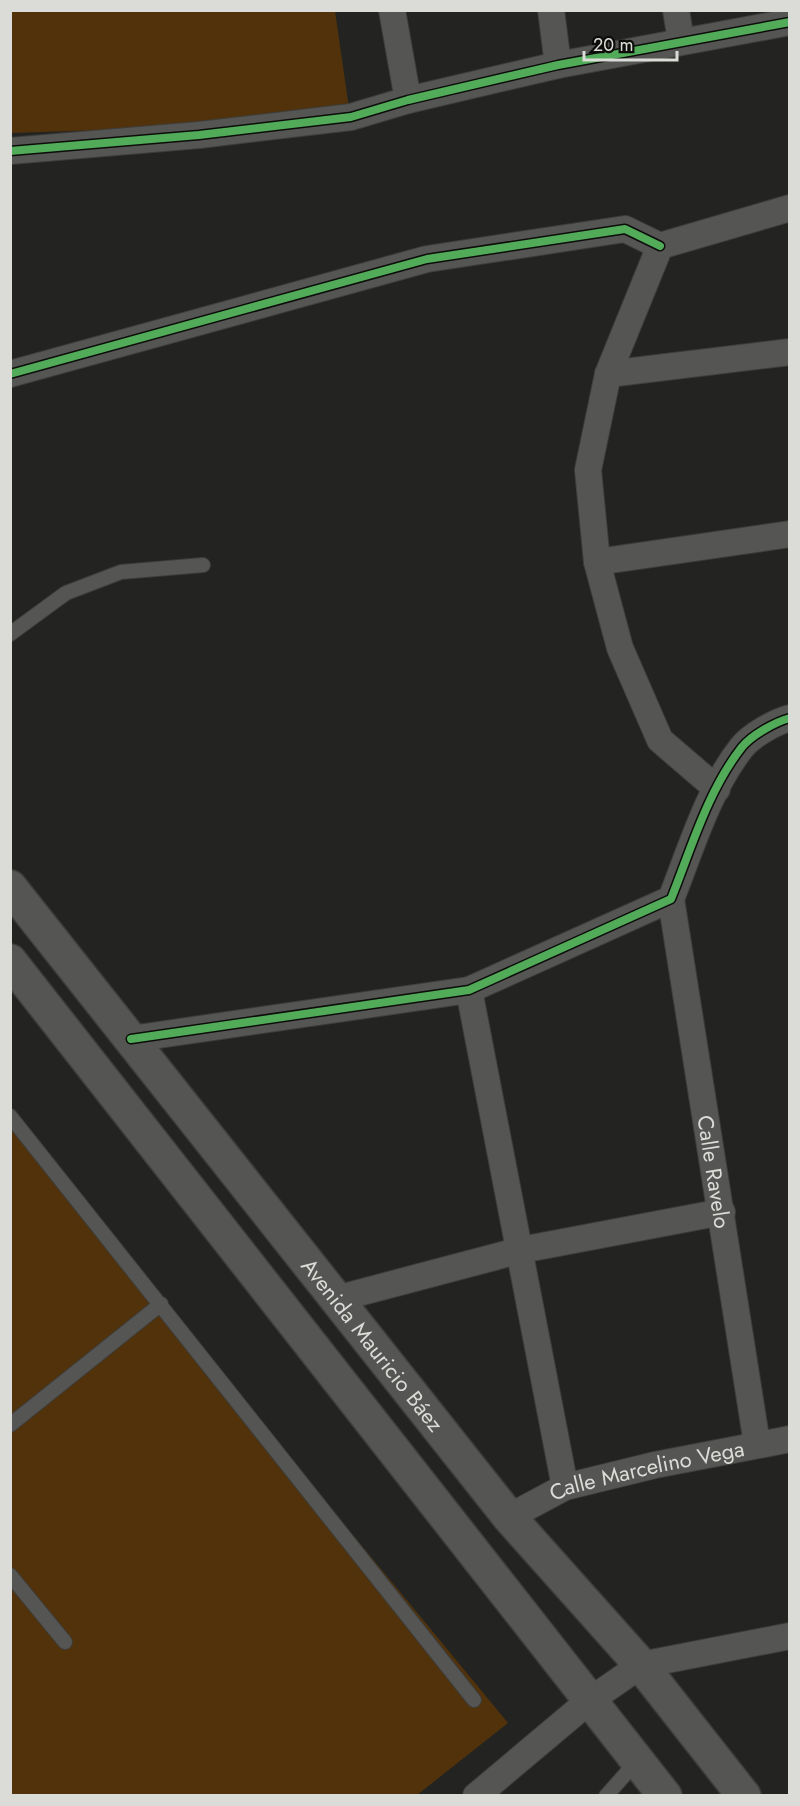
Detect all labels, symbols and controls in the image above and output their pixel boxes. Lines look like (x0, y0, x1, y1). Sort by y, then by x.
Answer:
scale bar (584, 24, 677, 62)
text: 20 m (593, 32, 633, 58)
street label: Calle Ravelo (689, 1113, 739, 1231)
street label: Avenida Mauricio Báez (294, 1251, 451, 1438)
street label: Calle Marcelino Vega (543, 1432, 747, 1509)

